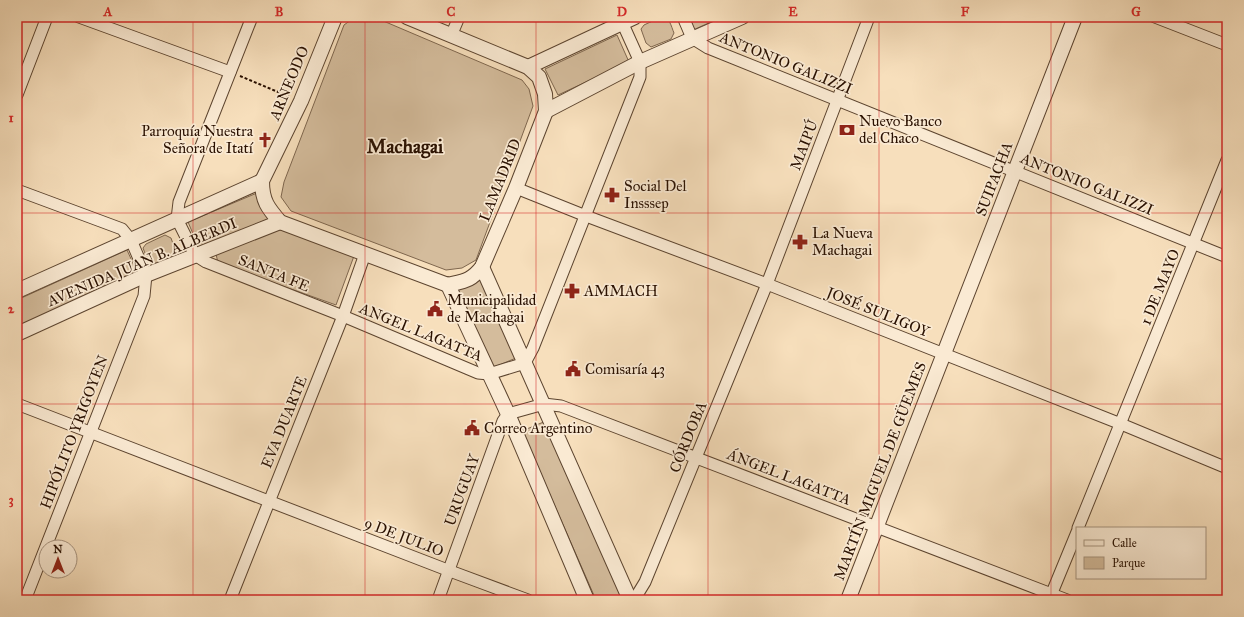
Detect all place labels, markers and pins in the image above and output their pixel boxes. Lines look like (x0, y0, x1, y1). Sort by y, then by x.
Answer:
place label: Nuevo Banco del Chaco (859, 112, 942, 147)
bank icon: Nuevo Banco del Chaco (838, 121, 856, 139)
place label: Parroquía Nuestra Señora de Itatí (141, 122, 254, 157)
church icon: Parroquía Nuestra Señora de Itatí (256, 131, 274, 149)
place label: Social Del Insssep (624, 177, 687, 212)
pharmacy icon: Social Del Insssep (603, 186, 621, 204)
place label: La Nueva Machagai (812, 224, 873, 259)
pharmacy icon: La Nueva Machagai (791, 233, 809, 251)
pharmacy icon: AMMACH (563, 282, 581, 300)
place label: AMMACH (583, 282, 658, 300)
place label: Municipalidad de Machagai (447, 291, 537, 326)
public building icon: Municipalidad de Machagai (426, 300, 444, 318)
public building icon: Comisaría 43 (564, 360, 582, 378)
place label: Comisaría 43 (585, 360, 665, 378)
public building icon: Correo Argentino (463, 419, 481, 437)
place label: Correo Argentino (484, 419, 593, 437)

